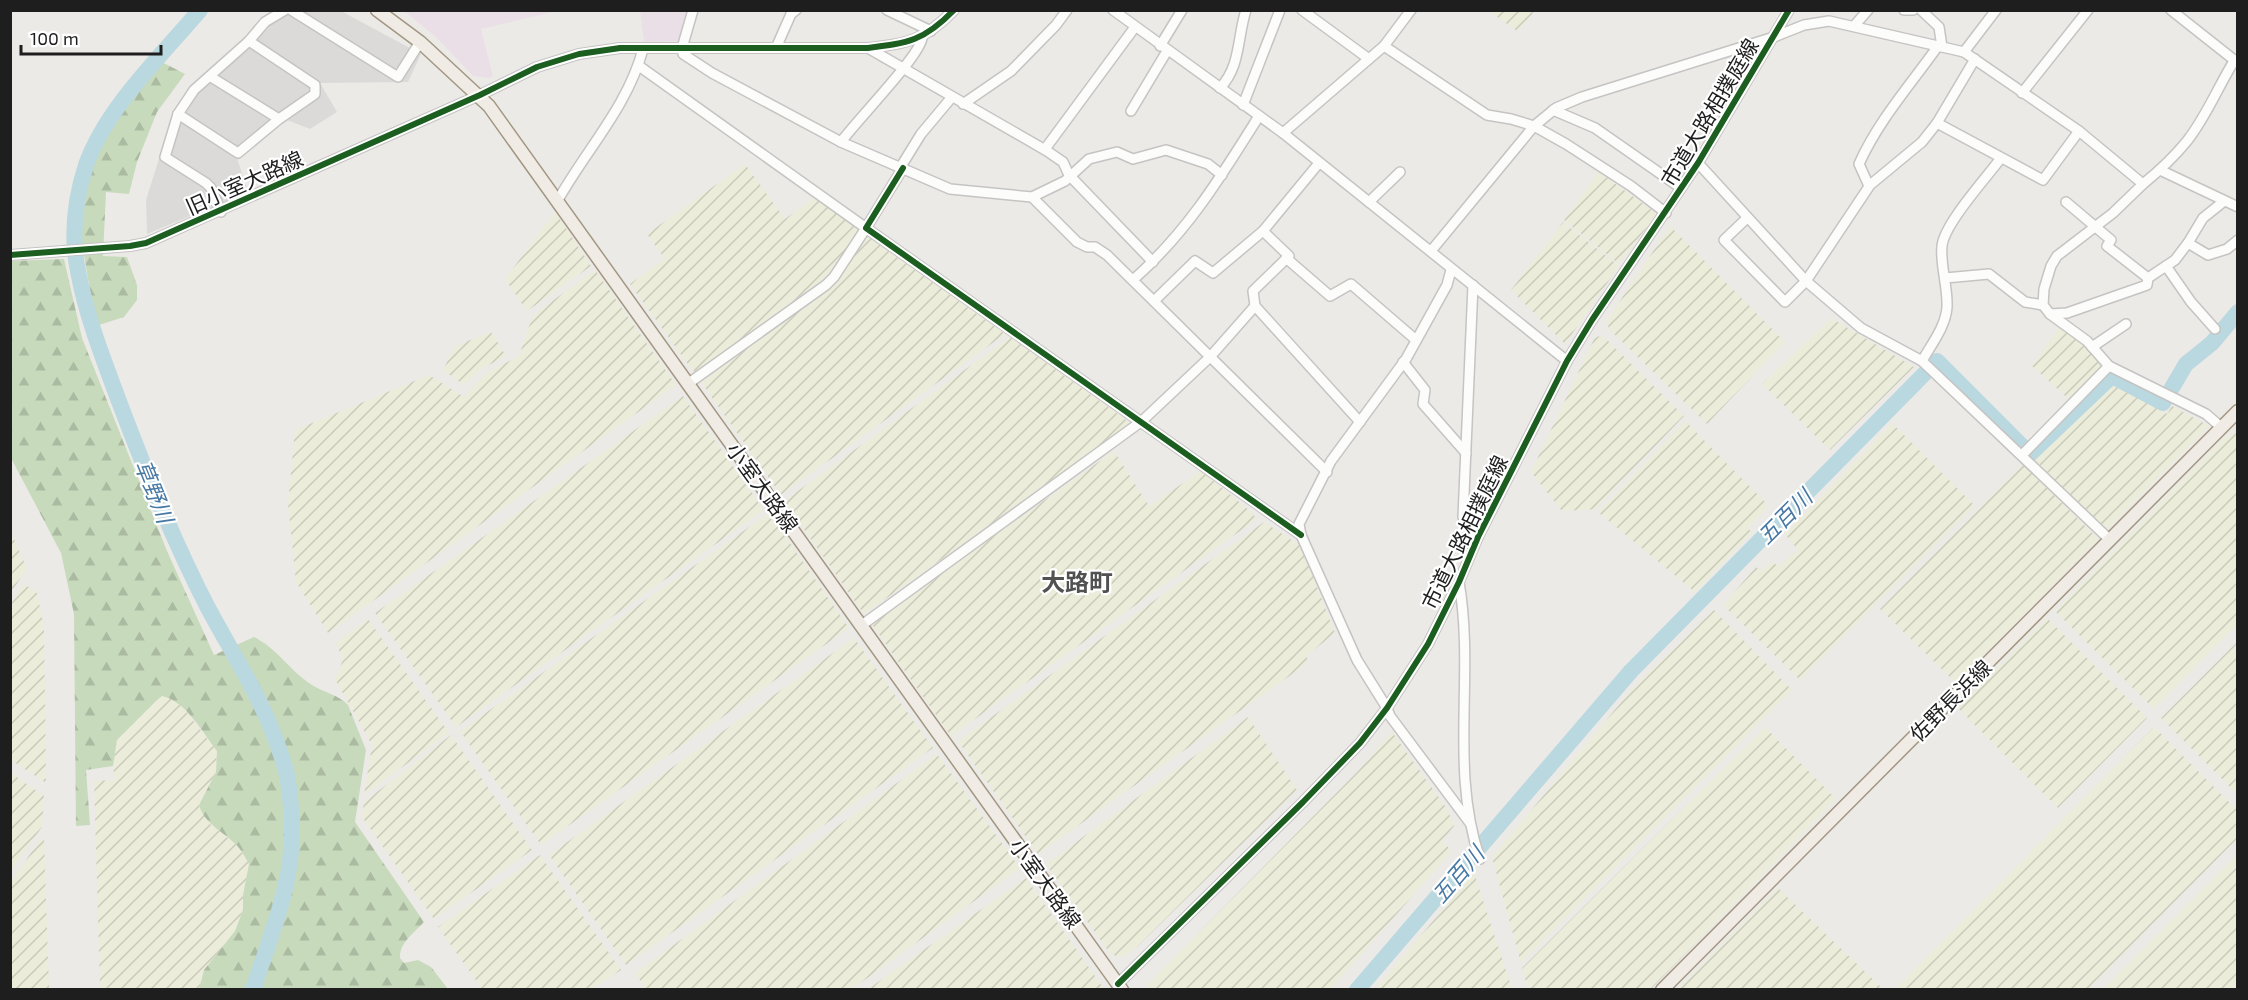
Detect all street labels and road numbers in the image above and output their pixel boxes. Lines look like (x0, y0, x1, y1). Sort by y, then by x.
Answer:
street label: 市道大路相撲庭線 (1655, 34, 1763, 190)
street label: 旧小室大路線 (181, 145, 307, 219)
street label: 小室大路線 (722, 437, 804, 537)
street label: 市道大路相撲庭線 (1416, 451, 1512, 613)
street label: 佐野長浜線 (1904, 654, 1996, 746)
street label: 小室大路線 (1005, 833, 1087, 933)

